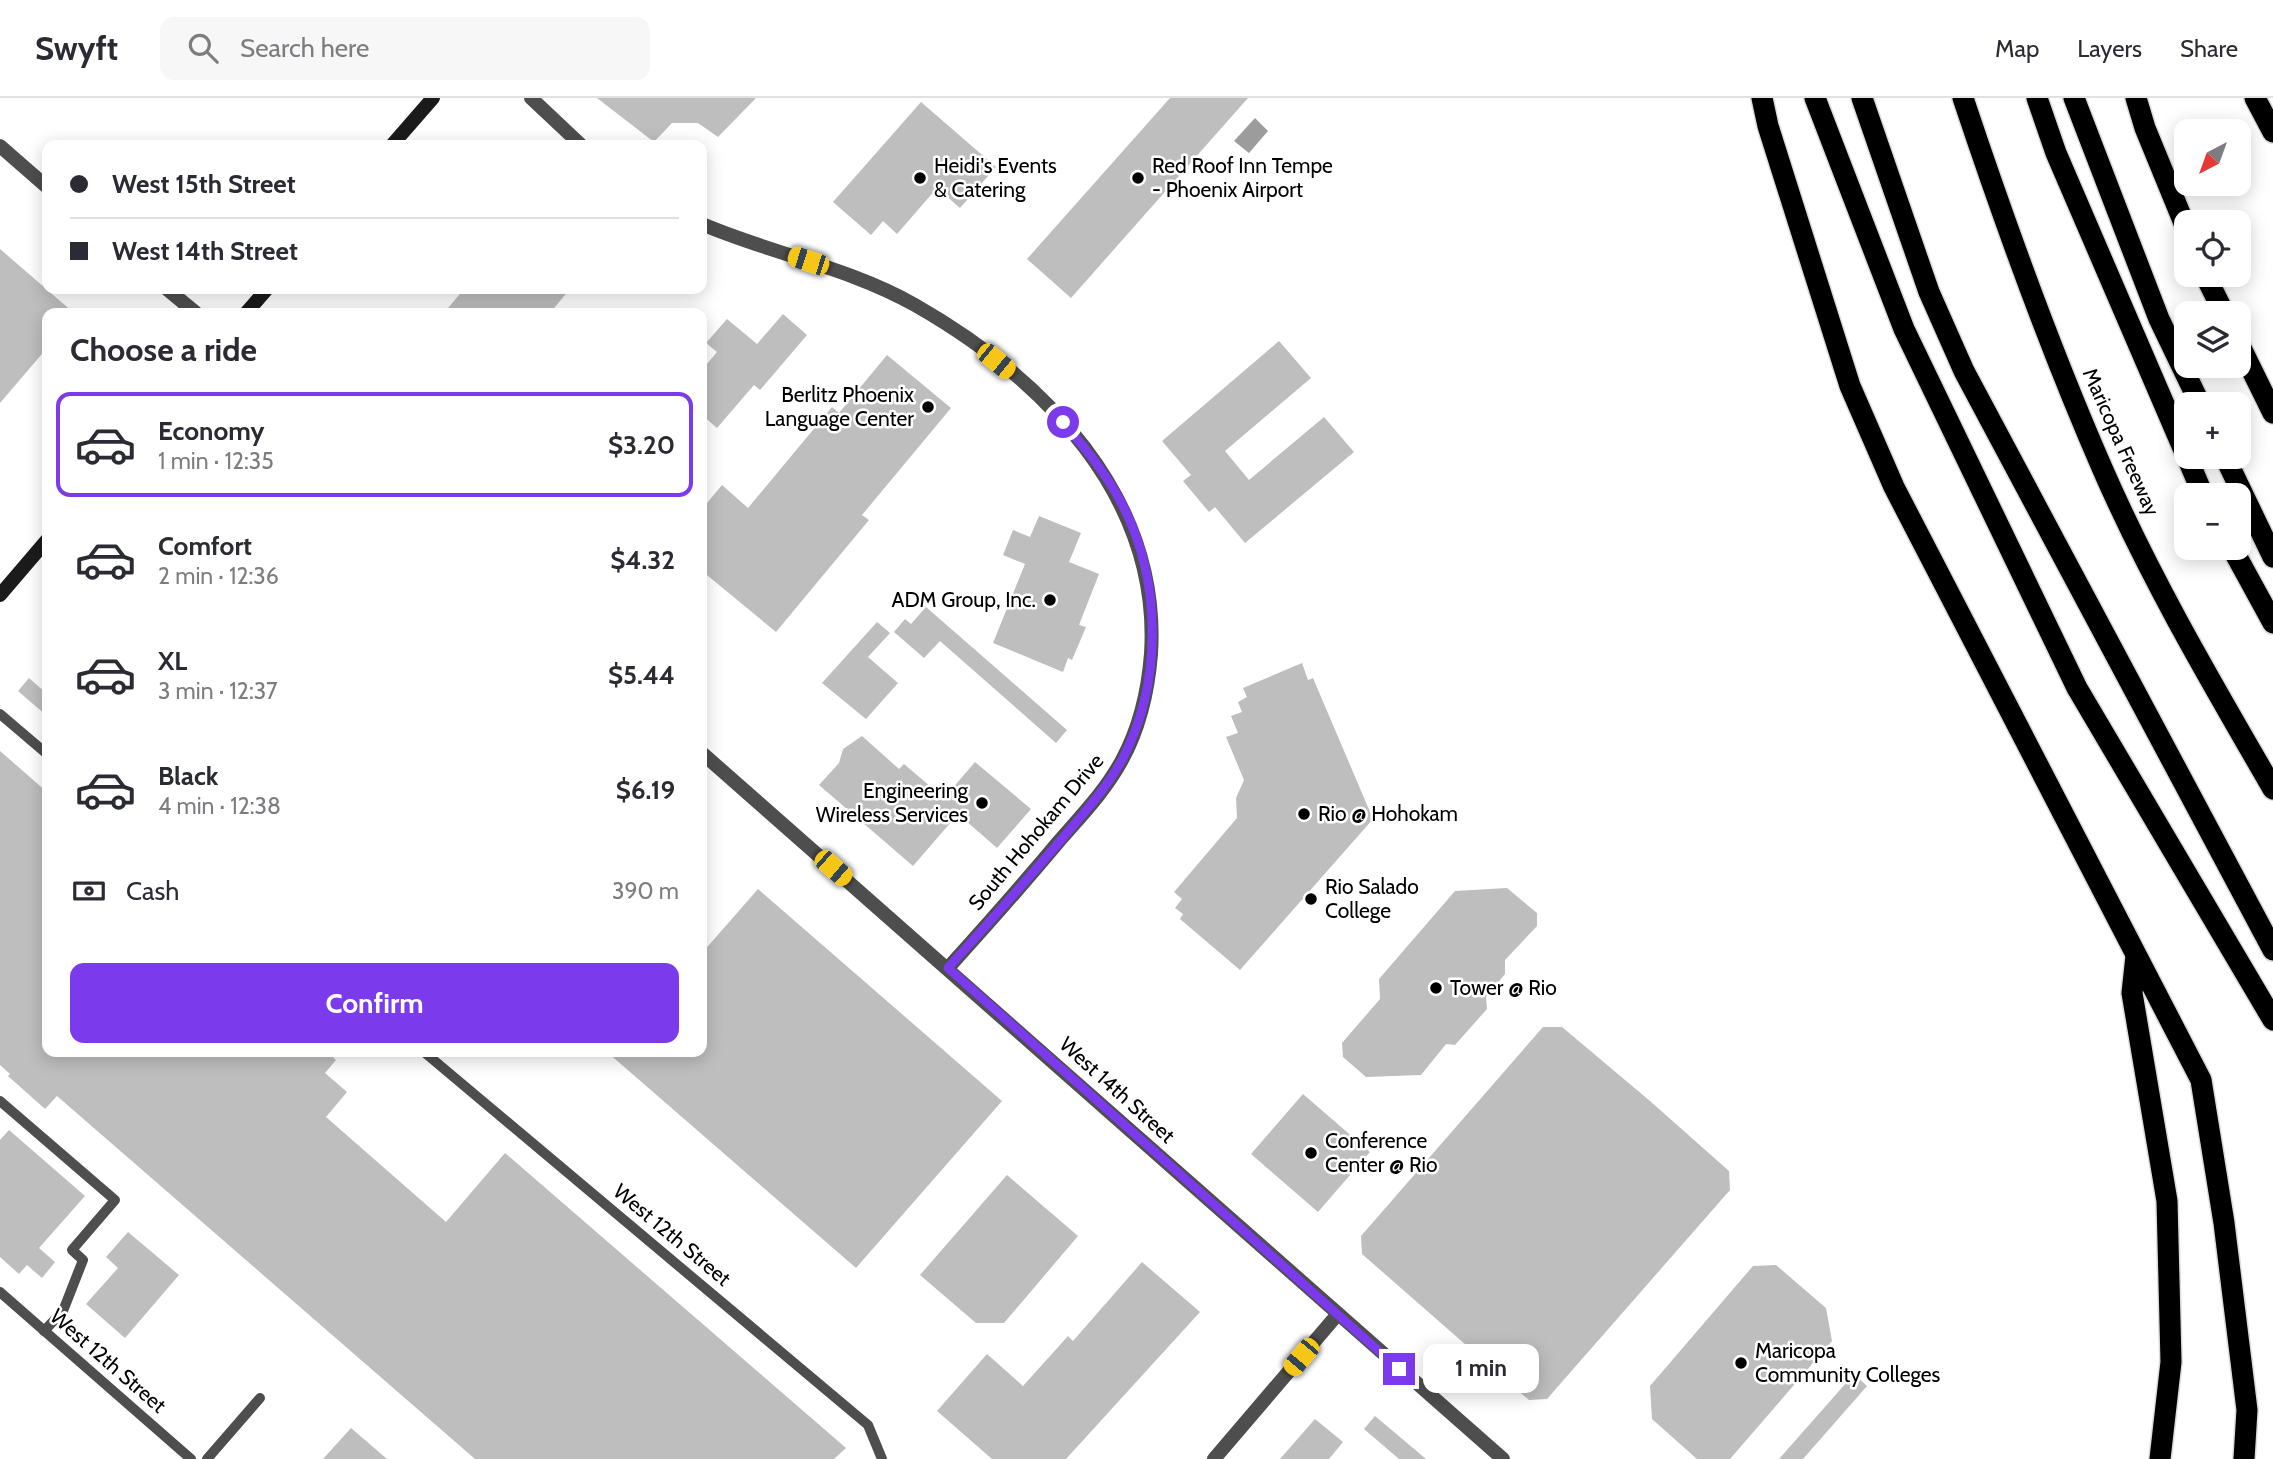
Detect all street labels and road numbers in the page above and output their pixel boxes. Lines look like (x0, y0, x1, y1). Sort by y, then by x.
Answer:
street label: Maricopa Freeway (2078, 364, 2165, 520)
street label: South Hohokam Drive (963, 748, 1109, 915)
street label: West 14th Street (1055, 1031, 1180, 1148)
street label: West 12th Street (609, 1178, 736, 1291)
street label: West 12th Street (45, 1304, 171, 1418)

